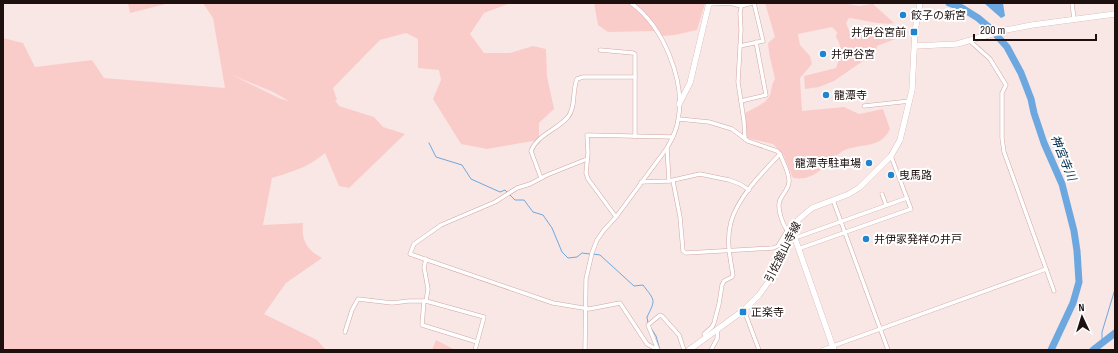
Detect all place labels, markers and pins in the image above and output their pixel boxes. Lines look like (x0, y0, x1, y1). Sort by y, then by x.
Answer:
place label: 餃子の新宮 (911, 9, 966, 22)
marker: 餃子の新宮 (898, 10, 908, 20)
place label: 井伊谷宮前 (851, 26, 906, 39)
marker: 井伊谷宮前 (909, 27, 919, 37)
place label: 井伊谷宮 (831, 48, 875, 61)
marker: 井伊谷宮 (818, 49, 828, 59)
place label: 龍潭寺 (834, 89, 867, 102)
marker: 龍潭寺 (821, 90, 831, 100)
place label: 龍潭寺駐車場 (795, 157, 861, 170)
marker: 龍潭寺駐車場 (864, 158, 874, 168)
place label: 曳馬路 (899, 169, 932, 182)
marker: 曳馬路 (886, 170, 896, 180)
place label: 井伊家発祥の井戸 (874, 233, 962, 246)
marker: 井伊家発祥の井戸 (861, 234, 871, 244)
place label: 正楽寺 (751, 306, 784, 319)
marker: 正楽寺 (738, 307, 748, 317)

